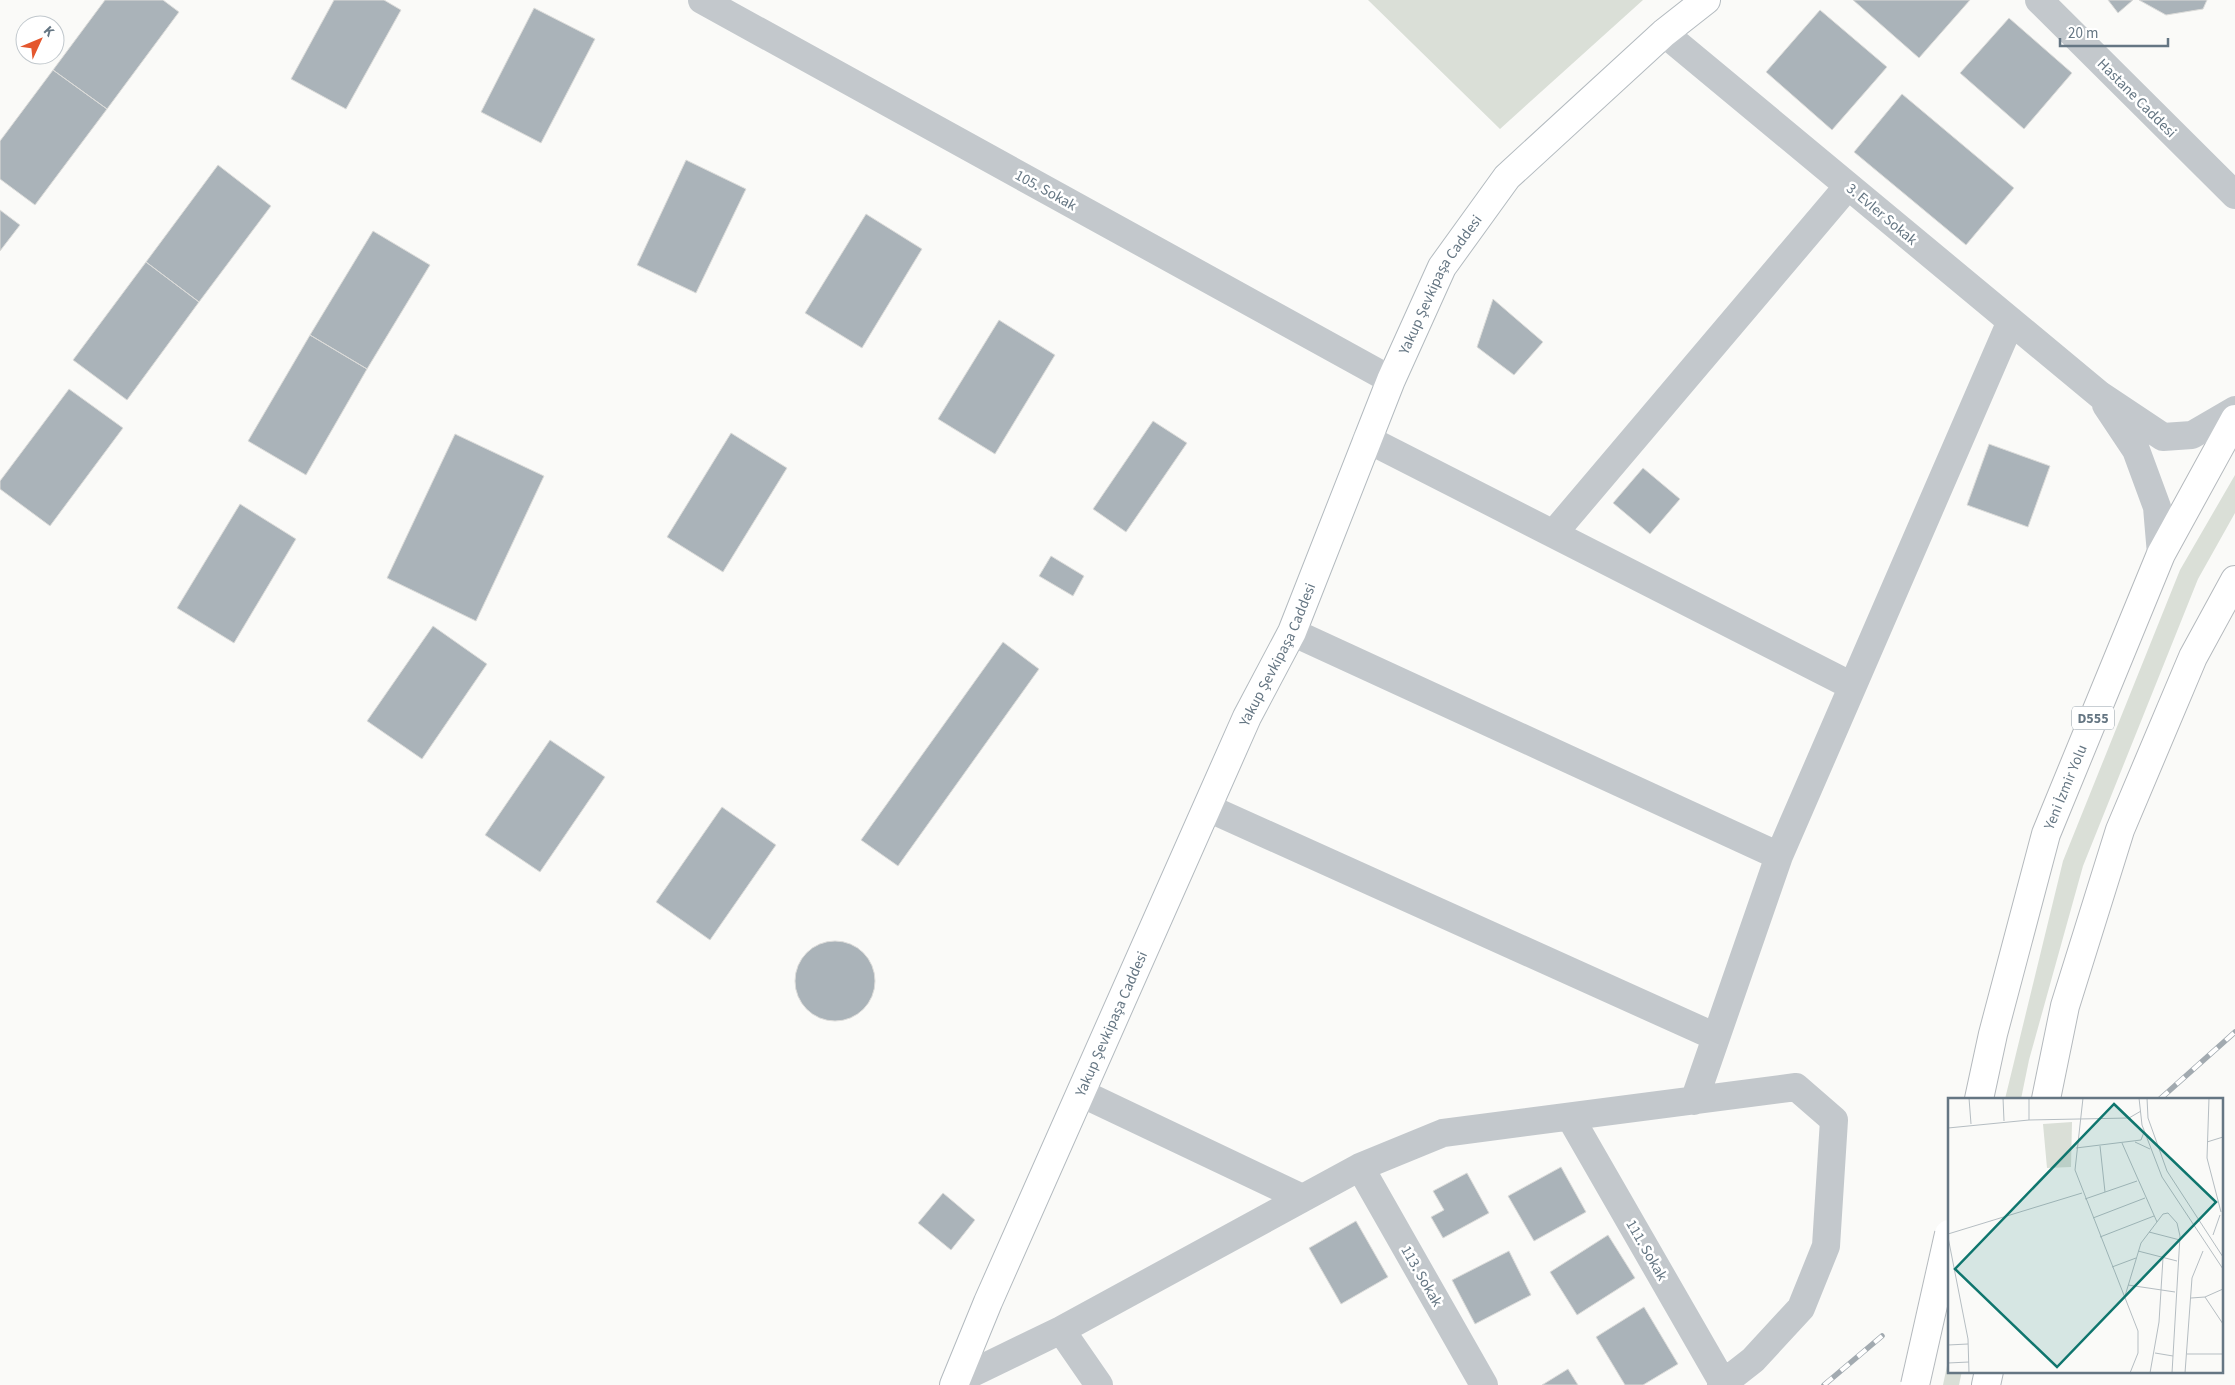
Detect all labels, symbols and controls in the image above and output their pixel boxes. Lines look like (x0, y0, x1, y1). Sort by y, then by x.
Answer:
north arrow (15, 15, 65, 65)
scale bar (2060, 15, 2168, 47)
text: K (38, 22, 59, 42)
text: 20 m (2068, 23, 2098, 44)
street label: Hastane Caddesi (2092, 54, 2181, 143)
street label: 105. Sokak (1011, 165, 1081, 216)
street label: 3. Evler Sokak (1842, 178, 1922, 251)
street label: Yakup Şevkipaşa Caddesi (1393, 211, 1487, 359)
street label: Yakup Şevkipaşa Caddesi (1234, 580, 1321, 731)
road number: D555 (2072, 706, 2114, 730)
street label: Yeni İzmir Yolu (2038, 742, 2093, 834)
street label: Yakup Şevkipaşa Caddesi (1070, 948, 1153, 1101)
inset map (1948, 1098, 2222, 1372)
street label: 111. Sokak (1621, 1216, 1673, 1285)
street label: 113. Sokak (1396, 1242, 1448, 1311)

